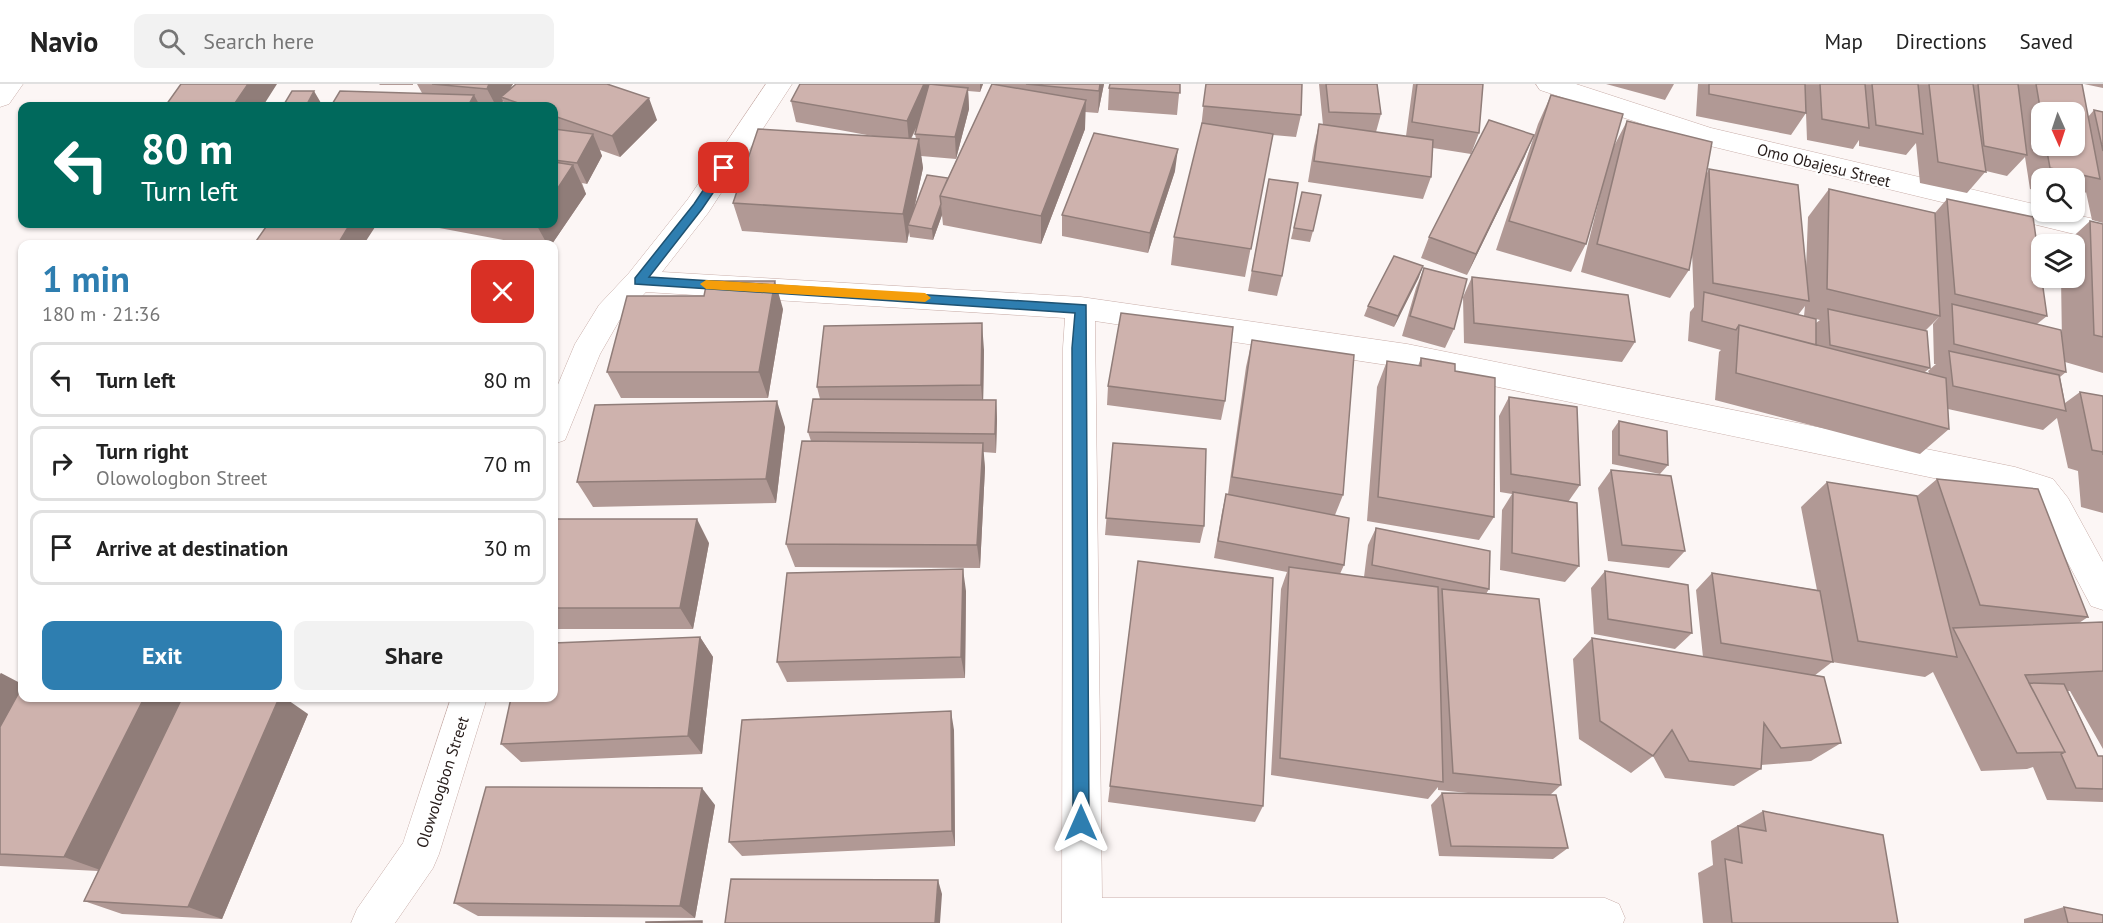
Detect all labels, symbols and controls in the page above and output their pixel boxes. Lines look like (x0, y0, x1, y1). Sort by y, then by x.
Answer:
search box (134, 14, 554, 68)
text: Navio (30, 23, 98, 60)
icon: search (155, 25, 188, 58)
text: Search here (203, 27, 314, 55)
text: Map (1824, 28, 1863, 55)
text: Directions (1896, 28, 1987, 55)
text: Saved (2020, 28, 2073, 55)
north arrow (2031, 102, 2085, 156)
map controls (2031, 102, 2085, 288)
text: 80 m (141, 121, 233, 176)
icon: left (42, 126, 120, 204)
street label: Omo Obajesu Street (1755, 139, 1894, 191)
pin (698, 142, 749, 193)
icon: arrive (707, 151, 740, 184)
button: search (2031, 168, 2085, 222)
text: Turn left (141, 174, 238, 208)
button: layers (2031, 234, 2085, 288)
text: 1 min (42, 255, 130, 302)
button: close (471, 260, 534, 323)
text: 180 m · 21:36 (42, 301, 160, 327)
icon: left (45, 363, 78, 396)
text: Turn left (96, 366, 176, 394)
text: 80 m (483, 366, 531, 394)
text: Turn right (96, 437, 188, 465)
icon: right (45, 447, 78, 480)
text: 70 m (483, 450, 531, 478)
text: Olowologbon Street (96, 465, 267, 491)
icon: arrive (45, 531, 78, 564)
text: Arrive at destination (96, 534, 288, 562)
text: 30 m (483, 534, 531, 562)
button: Exit (42, 621, 282, 690)
button: Share (294, 621, 534, 690)
street label: Olowologbon Street (411, 713, 473, 850)
position arrow (1049, 791, 1113, 855)

